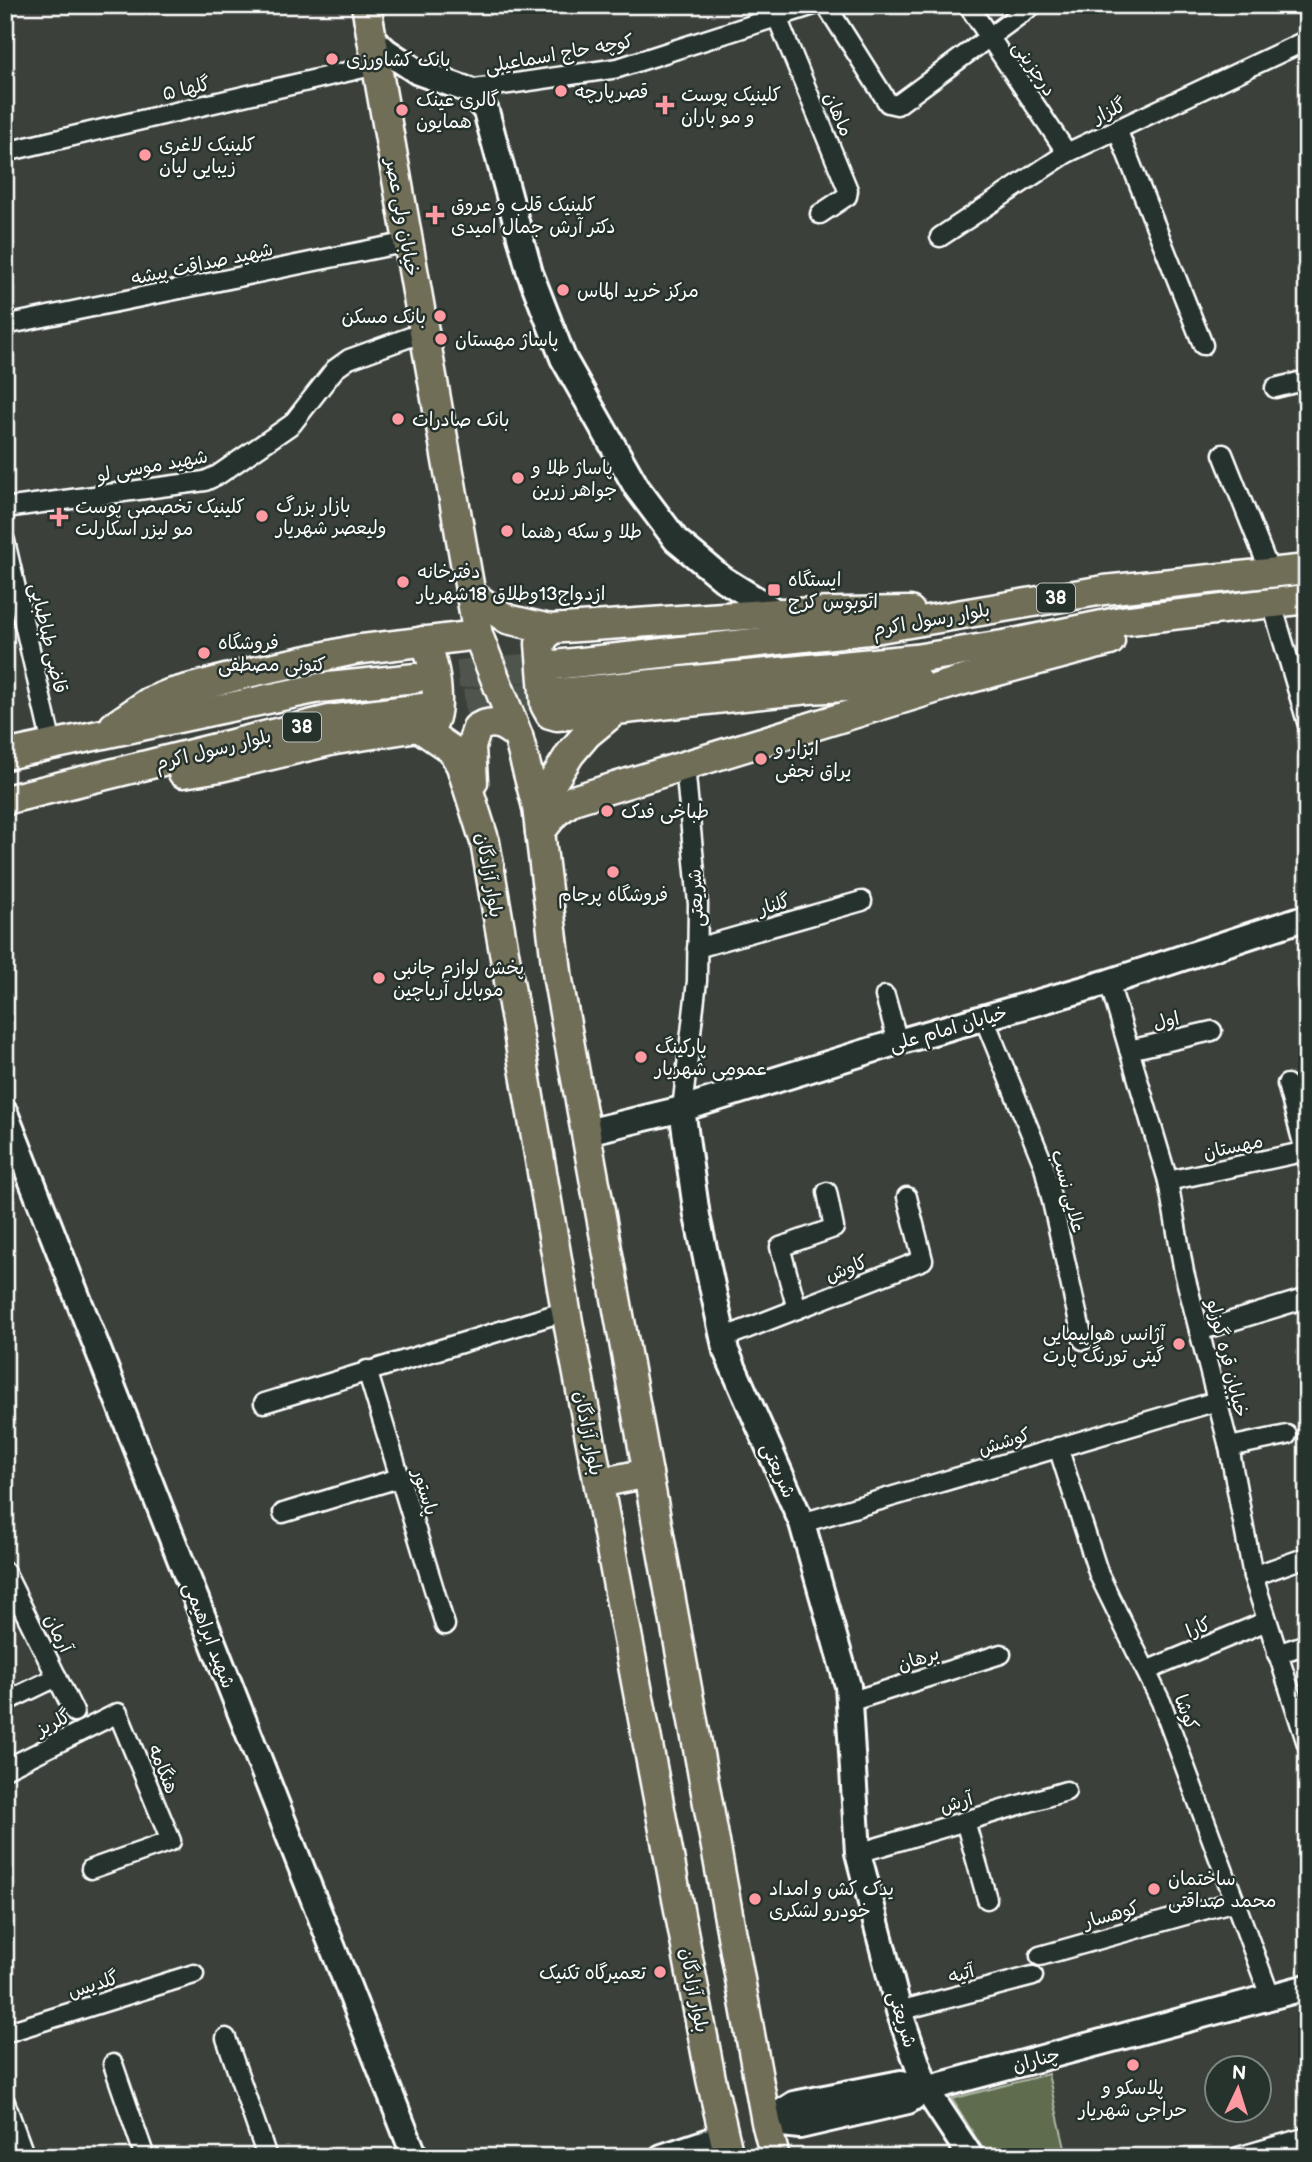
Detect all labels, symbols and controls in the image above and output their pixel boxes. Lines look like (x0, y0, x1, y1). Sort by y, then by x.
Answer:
street label: کوچه حاج اسماعیلی (483, 30, 635, 79)
street label: درجزینی (1007, 37, 1061, 101)
place label: بانک کشاورزی (346, 49, 451, 72)
marker: بانک کشاورزی (324, 51, 340, 67)
street label: گلها ۵ (160, 73, 213, 106)
place label: قصرپارچه (575, 81, 648, 104)
marker: قصرپارچه (553, 83, 569, 99)
place label: کلینیک پوست و مو باران (681, 84, 781, 129)
place label: گالری عینک همایون (416, 89, 500, 134)
street label: ماهان (818, 89, 857, 140)
street label: گلزار (1088, 94, 1130, 130)
marker: کلینیک پوست و مو باران (655, 95, 675, 115)
marker: گالری عینک همایون (394, 102, 410, 118)
place label: کلینیک لاغری زیبایی لیان (159, 134, 255, 179)
marker: کلینیک لاغری زیبایی لیان (137, 147, 153, 163)
street label: خیابان ولی عصر (379, 154, 423, 278)
place label: کلینیک قلب و عروق دکتر آرش جمال امیدی (451, 194, 616, 239)
marker: کلینیک قلب و عروق دکتر آرش جمال امیدی (425, 205, 445, 225)
street label: شهید صداقت پیشه (129, 238, 275, 291)
place label: مرکز خرید الماس (577, 280, 699, 303)
marker: مرکز خرید الماس (555, 282, 571, 298)
place label: بانک مسکن (342, 306, 426, 329)
marker: بانک مسکن (432, 308, 448, 324)
place label: پاساژ مهستان (455, 329, 559, 352)
marker: پاساژ مهستان (433, 331, 449, 347)
place label: بانک صادرات (412, 409, 510, 432)
marker: بانک صادرات (390, 411, 406, 427)
street label: شهید موسی لو (94, 445, 210, 488)
place label: پاساژ طلا و جواهر زرین (530, 457, 617, 502)
marker: پاساژ طلا و جواهر زرین (510, 470, 526, 486)
place label: بازار بزرگ ولیعصر شهریار (274, 495, 386, 540)
place label: کلینیک تخصصی پوست مو لیزر اسکارلت (75, 496, 245, 541)
marker: کلینیک تخصصی پوست مو لیزر اسکارلت (49, 507, 69, 527)
marker: بازار بزرگ ولیعصر شهریار (254, 508, 270, 524)
place label: طلا و سکه رهنما (521, 521, 642, 544)
marker: طلا و سکه رهنما (499, 523, 515, 539)
place label: دفترخانه ازدواج13وطلاق 18شهریار (415, 561, 605, 606)
place label: ایستگاه اتوبوس کرج (788, 569, 878, 614)
marker: دفترخانه ازدواج13وطلاق 18شهریار (395, 574, 411, 590)
street label: قاضی طباطبایی (24, 581, 71, 696)
marker: ایستگاه اتوبوس کرج (766, 582, 782, 598)
road number: 38 (1037, 584, 1075, 612)
street label: بلوار رسول اکرم (871, 599, 992, 644)
place label: فروشگاه کتونی مصطفی (218, 632, 326, 677)
marker: فروشگاه کتونی مصطفی (196, 645, 212, 661)
road number: 38 (283, 712, 321, 742)
street label: بلوار رسول اکرم (153, 725, 274, 778)
place label: ابزار و یراق نجفی (773, 738, 851, 783)
marker: ابزار و یراق نجفی (753, 751, 769, 767)
place label: طباخی فدک (621, 801, 709, 824)
marker: طباخی فدک (599, 803, 615, 819)
street label: بلوار آزادگان (470, 831, 507, 919)
marker: فروشگاه پرجام (605, 864, 621, 880)
street label: شریعتی (683, 868, 710, 928)
place label: فروشگاه پرجام (558, 884, 668, 909)
street label: گلنار (754, 890, 793, 921)
place label: پخش لوازم جانبی موبایل آریاچین (393, 957, 524, 1002)
marker: پخش لوازم جانبی موبایل آریاچین (371, 970, 387, 986)
street label: خیابان امام علی (887, 1002, 1011, 1059)
street label: اول (1151, 1007, 1182, 1036)
place label: پارکینگ عمومی شهریار (653, 1036, 768, 1081)
marker: پارکینگ عمومی شهریار (633, 1049, 649, 1065)
street label: مهستان (1201, 1130, 1265, 1165)
street label: علایی نسب (1045, 1147, 1090, 1235)
street label: کاوش (822, 1251, 871, 1288)
street label: خیابان قره گوزلو (1201, 1296, 1252, 1420)
place label: آژانس هواپیمایی گیتی تورنگ پارت (1043, 1323, 1166, 1368)
marker: آژانس هواپیمایی گیتی تورنگ پارت (1171, 1336, 1187, 1352)
street label: بلوار آزادگان (568, 1389, 607, 1478)
street label: کوشش (976, 1424, 1033, 1461)
street label: شریعتی (755, 1439, 800, 1502)
street label: پاستور (406, 1465, 442, 1518)
street label: شهید ابراهیمی (178, 1579, 239, 1692)
street label: آرمان (39, 1611, 77, 1658)
street label: کارا (1182, 1613, 1215, 1644)
street label: برهان (895, 1642, 942, 1677)
street label: کوشا (1168, 1691, 1203, 1734)
street label: گلریز (31, 1705, 75, 1742)
street label: هنگامه (142, 1742, 183, 1797)
street label: آرش (937, 1787, 977, 1819)
place label: ساختمان محمد صداقتی (1168, 1868, 1276, 1913)
place label: یدک کش و امداد خودرو لشکری (769, 1878, 894, 1923)
marker: ساختمان محمد صداقتی (1146, 1881, 1162, 1897)
marker: یدک کش و امداد خودرو لشکری (747, 1891, 763, 1907)
street label: کوهسار (1079, 1897, 1142, 1935)
street label: بلوار آزادگان (674, 1946, 713, 2035)
street label: آتیه (946, 1960, 978, 1989)
place label: تعمیرگاه تکنیک (539, 1962, 646, 1985)
marker: تعمیرگاه تکنیک (652, 1964, 668, 1980)
street label: گلدیس (65, 1967, 122, 2004)
street label: شریعتی (882, 1988, 921, 2051)
street label: چناران (1010, 2043, 1063, 2078)
north arrow (1204, 2054, 1274, 2124)
marker: پلاسکو و حراجی شهریار (1125, 2057, 1141, 2073)
text: N (1231, 2062, 1247, 2086)
place label: پلاسکو و حراجی شهریار (1077, 2077, 1187, 2122)

